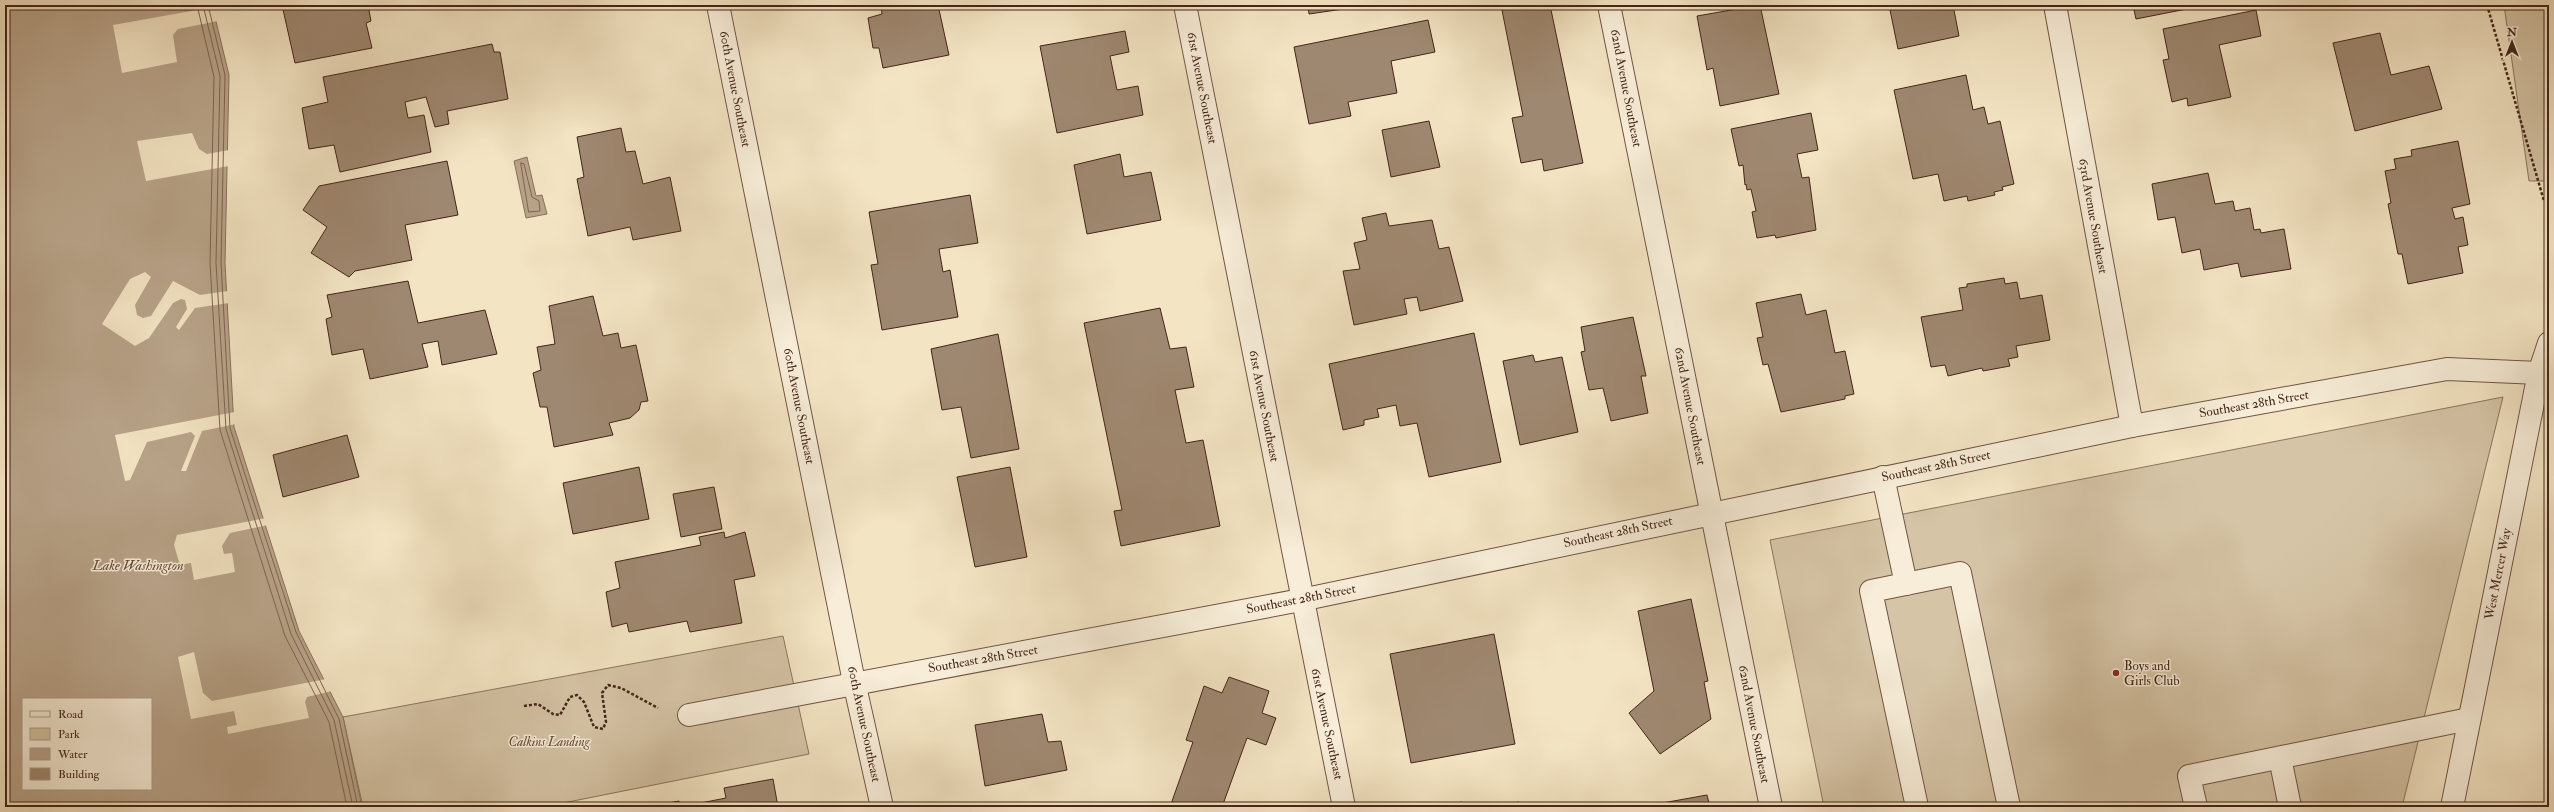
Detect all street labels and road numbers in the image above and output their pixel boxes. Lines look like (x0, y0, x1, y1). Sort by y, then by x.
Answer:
street label: 62nd Avenue Southeast (1607, 28, 1645, 148)
street label: 60th Avenue Southeast (716, 30, 754, 148)
street label: 61st Avenue Southeast (1183, 31, 1221, 145)
street label: 63rd Avenue Southeast (2075, 157, 2111, 275)
street label: 62nd Avenue Southeast (1671, 346, 1709, 466)
street label: 60th Avenue Southeast (780, 347, 818, 465)
street label: 61st Avenue Southeast (1245, 349, 1283, 463)
street label: Southeast 28th Street (2198, 386, 2310, 422)
street label: Southeast 28th Street (1880, 447, 1992, 485)
street label: Southeast 28th Street (1562, 513, 1674, 551)
street label: West Mercer Way (2481, 527, 2516, 622)
street label: Southeast 28th Street (1245, 581, 1357, 617)
street label: Southeast 28th Street (927, 641, 1039, 677)
street label: 62nd Avenue Southeast (1735, 664, 1773, 784)
street label: 60th Avenue Southeast (844, 665, 884, 783)
street label: 61st Avenue Southeast (1307, 667, 1347, 781)

